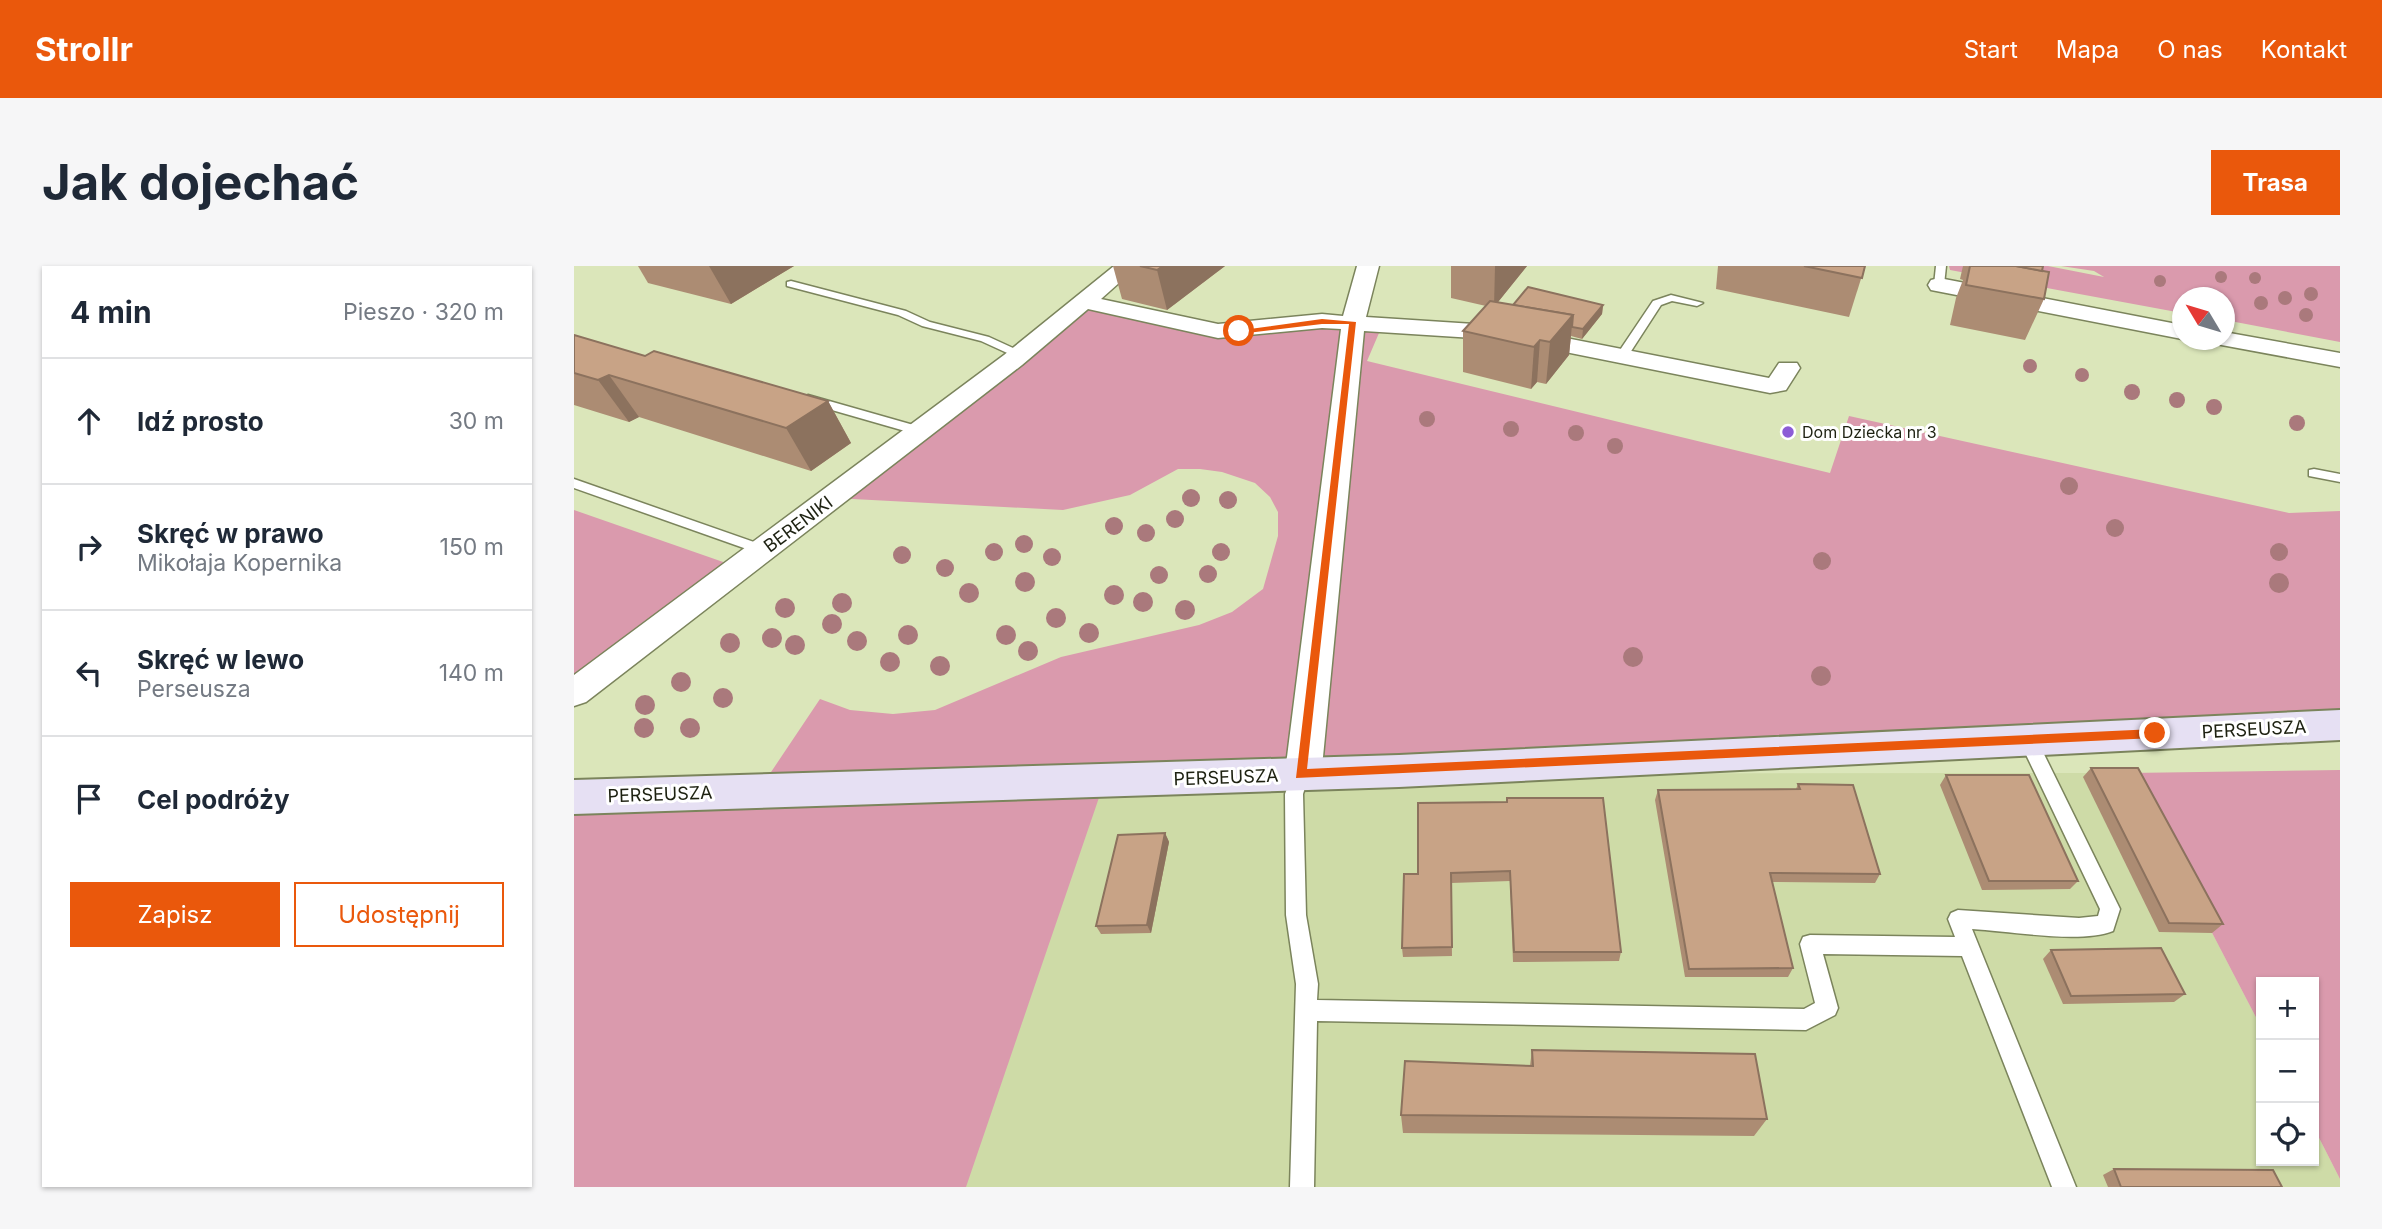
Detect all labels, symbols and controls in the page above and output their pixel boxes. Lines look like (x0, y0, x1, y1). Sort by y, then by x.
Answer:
text: Strollr (35, 29, 133, 69)
text: Start (1964, 35, 2018, 64)
text: Mapa (2056, 35, 2119, 64)
text: O nas (2157, 35, 2223, 64)
text: Kontakt (2261, 35, 2347, 64)
button: Trasa (2211, 150, 2340, 215)
text: Jak dojechać (42, 153, 359, 212)
north arrow (2172, 287, 2235, 350)
text: 4 min (70, 294, 152, 330)
text: Pieszo · 320 m (343, 298, 504, 326)
route start (1223, 315, 1254, 346)
icon: ahead (70, 402, 108, 440)
text: Idź prosto (137, 406, 264, 437)
text: 30 m (449, 407, 504, 435)
place label: Dom Dziecka nr 3 (1802, 422, 1937, 442)
marker: Dom Dziecka nr 3 (1780, 424, 1796, 440)
street label: BERENIKI (760, 491, 836, 557)
text: Skręć w prawo (137, 518, 324, 549)
icon: right (70, 528, 108, 566)
text: 150 m (440, 533, 504, 561)
text: Mikołaja Kopernika (137, 549, 342, 577)
text: Skręć w lewo (137, 644, 304, 675)
icon: left (70, 654, 108, 692)
text: 140 m (439, 659, 504, 687)
text: Perseusza (137, 675, 251, 703)
street label: PERSEUSZA (2201, 716, 2307, 742)
route end (2139, 717, 2170, 748)
street label: PERSEUSZA (1173, 765, 1279, 789)
icon: arrive (70, 780, 108, 818)
street label: PERSEUSZA (607, 782, 713, 806)
text: Cel podróży (137, 784, 290, 815)
button: Zapisz (70, 882, 280, 947)
button: Udostępnij (294, 882, 504, 947)
map controls (2256, 977, 2319, 1166)
button: + (2256, 977, 2319, 1040)
button: − (2256, 1040, 2319, 1103)
button: locate (2256, 1103, 2319, 1166)

